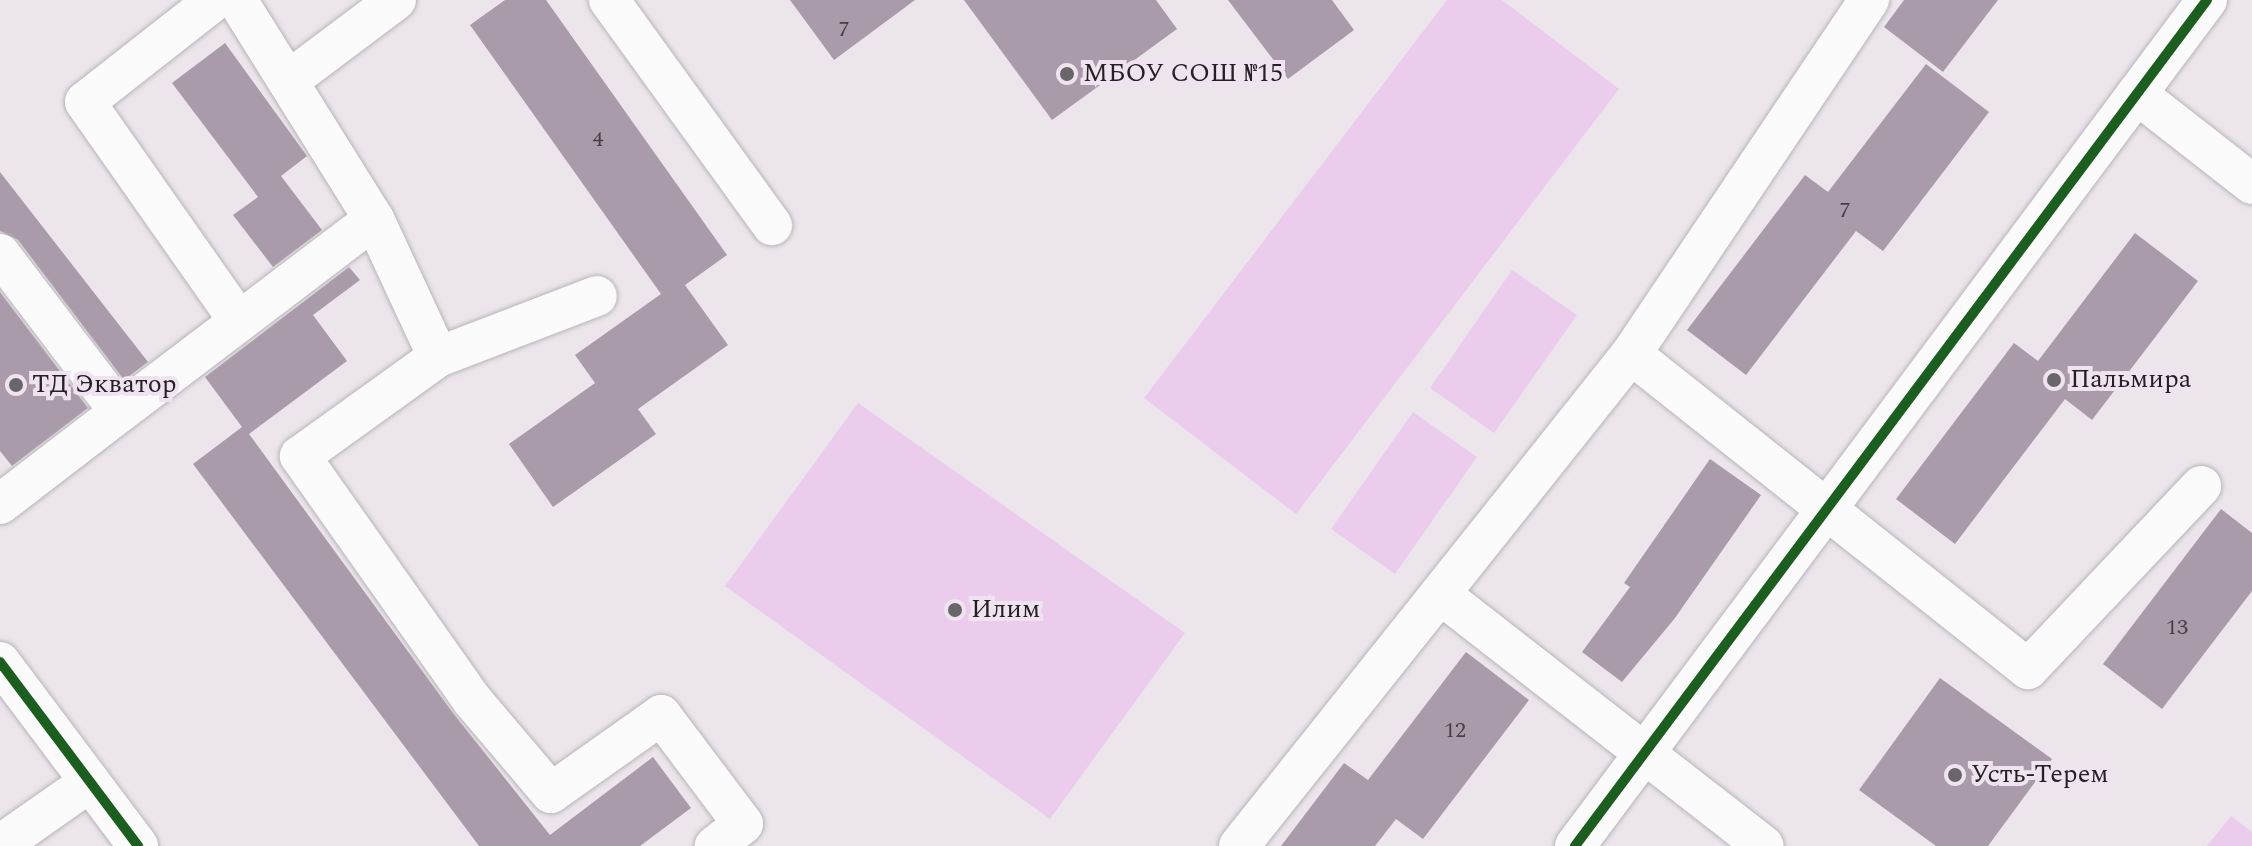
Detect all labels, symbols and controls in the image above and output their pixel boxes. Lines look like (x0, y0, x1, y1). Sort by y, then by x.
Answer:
house number: 7 (839, 17, 849, 43)
place label: МБОУ СОШ №15 (1083, 58, 1283, 90)
marker: МБОУ СОШ №15 (1058, 65, 1076, 83)
house number: 4 (593, 127, 603, 153)
house number: 7 (1840, 198, 1850, 224)
place label: Пальмира (2070, 364, 2192, 396)
place label: ТД Экватор (32, 369, 177, 401)
marker: Пальмира (2045, 371, 2063, 389)
marker: ТД Экватор (7, 376, 25, 394)
place label: Илим (971, 594, 1040, 626)
marker: Илим (946, 601, 964, 619)
house number: 13 (2166, 615, 2188, 641)
house number: 12 (1444, 718, 1466, 744)
place label: Усть-Терем (1971, 759, 2109, 791)
marker: Усть-Терем (1946, 766, 1964, 784)

